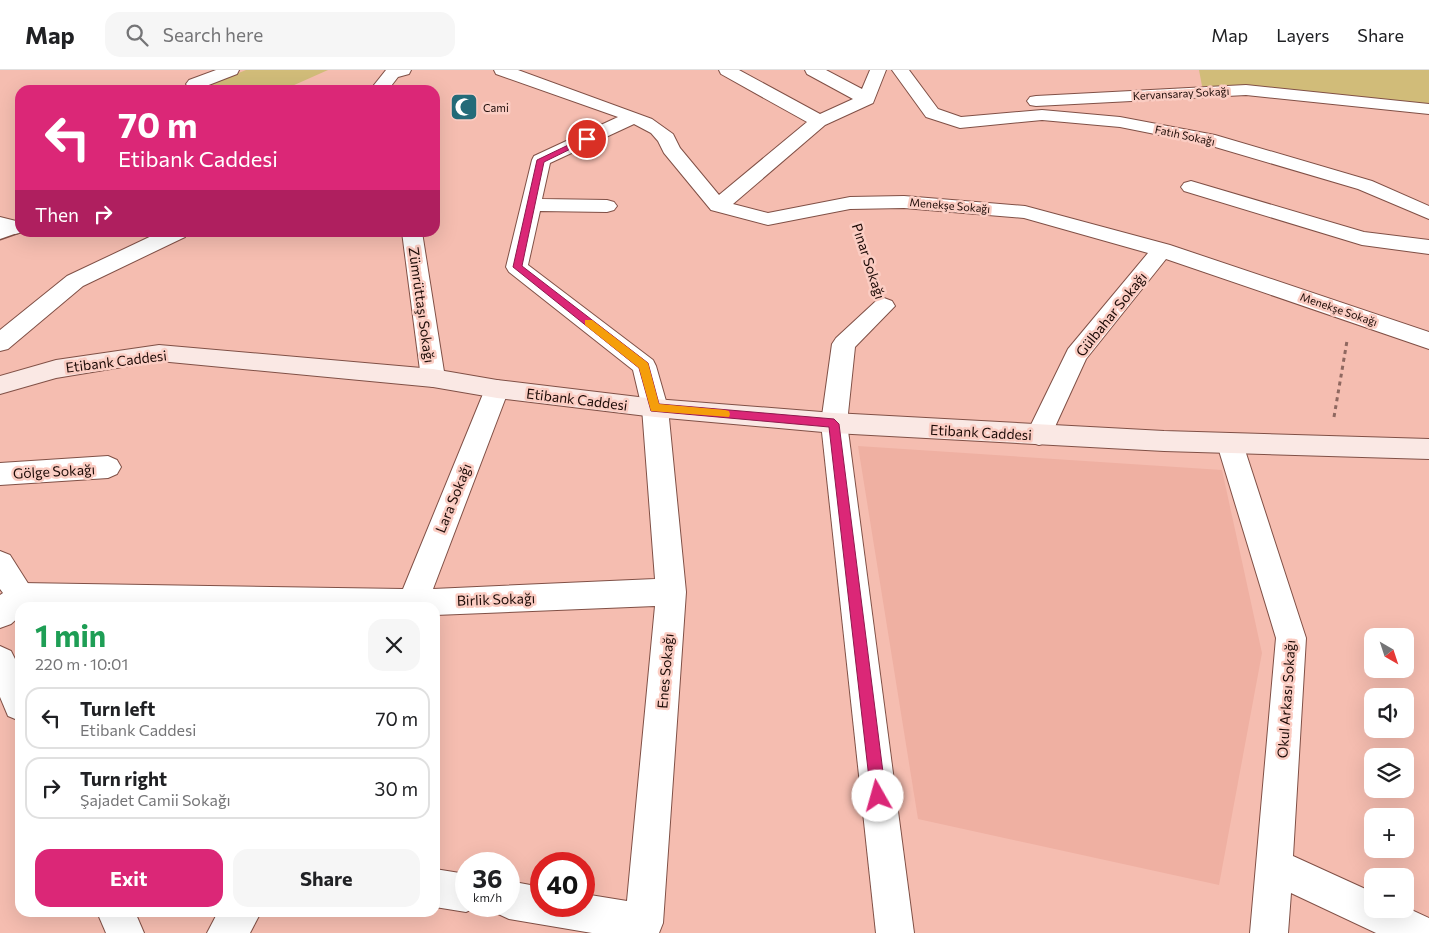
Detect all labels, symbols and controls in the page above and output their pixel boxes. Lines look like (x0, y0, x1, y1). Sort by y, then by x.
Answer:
search box (105, 12, 455, 57)
text: Map (25, 20, 75, 49)
icon: search (123, 21, 151, 49)
text: Search here (163, 23, 263, 46)
text: Map (1211, 24, 1248, 46)
text: Layers (1276, 24, 1329, 46)
text: Share (1357, 24, 1404, 46)
street label: Kervansaray Sokağı (1132, 84, 1230, 102)
mosque icon: Cami (449, 92, 479, 122)
place label: Cami (483, 101, 509, 114)
text: 70 m (118, 102, 198, 145)
icon: left (35, 105, 100, 170)
pin (566, 118, 608, 160)
street label: Fatıh Sokağı (1154, 122, 1216, 148)
icon: arrive (573, 125, 601, 153)
text: Etibank Caddesi (118, 145, 278, 172)
street label: Menekşe Sokağı (909, 195, 991, 215)
icon: right (89, 200, 117, 228)
text: Then (35, 203, 79, 226)
street label: Pınar Sokağı (849, 221, 889, 301)
street label: Zümrüttaşı Sokağı (405, 246, 439, 364)
street label: Gülbahar Sokağı (1072, 268, 1150, 360)
street label: Menekşe Sokağı (1299, 290, 1379, 328)
street label: Etibank Caddesi (64, 346, 168, 376)
street label: Etibank Caddesi (525, 384, 629, 414)
street label: Etibank Caddesi (930, 421, 1032, 443)
street label: Gölge Sokağı (12, 460, 96, 482)
street label: Lara Sokağı (431, 461, 475, 535)
street label: Birlik Sokağı (457, 589, 535, 609)
text: 1 min (35, 616, 106, 653)
button: close (368, 619, 420, 671)
north arrow (1364, 628, 1414, 678)
map controls (1364, 628, 1414, 918)
street label: Enes Sokağı (653, 633, 677, 709)
street label: Okul Arkası Sokağı (1273, 639, 1299, 759)
text: 220 m · 10:01 (35, 654, 128, 673)
button: sound (1364, 688, 1414, 738)
text: Turn left (80, 697, 155, 720)
icon: left (37, 704, 65, 732)
text: 70 m (375, 707, 418, 730)
text: Etibank Caddesi (80, 720, 196, 739)
button: layers (1364, 748, 1414, 798)
text: Turn right (80, 767, 167, 790)
position arrow (851, 769, 903, 821)
icon: right (37, 774, 65, 802)
text: 30 m (375, 777, 418, 800)
text: Şajadet Camii Sokağı (80, 790, 231, 809)
button: + (1364, 808, 1414, 858)
button: Exit (35, 849, 223, 907)
button: Share (233, 849, 420, 907)
speed limit sign: 40 (530, 852, 595, 917)
text: 36 (473, 863, 503, 893)
button: − (1364, 868, 1414, 918)
text: km/h (473, 890, 502, 904)

